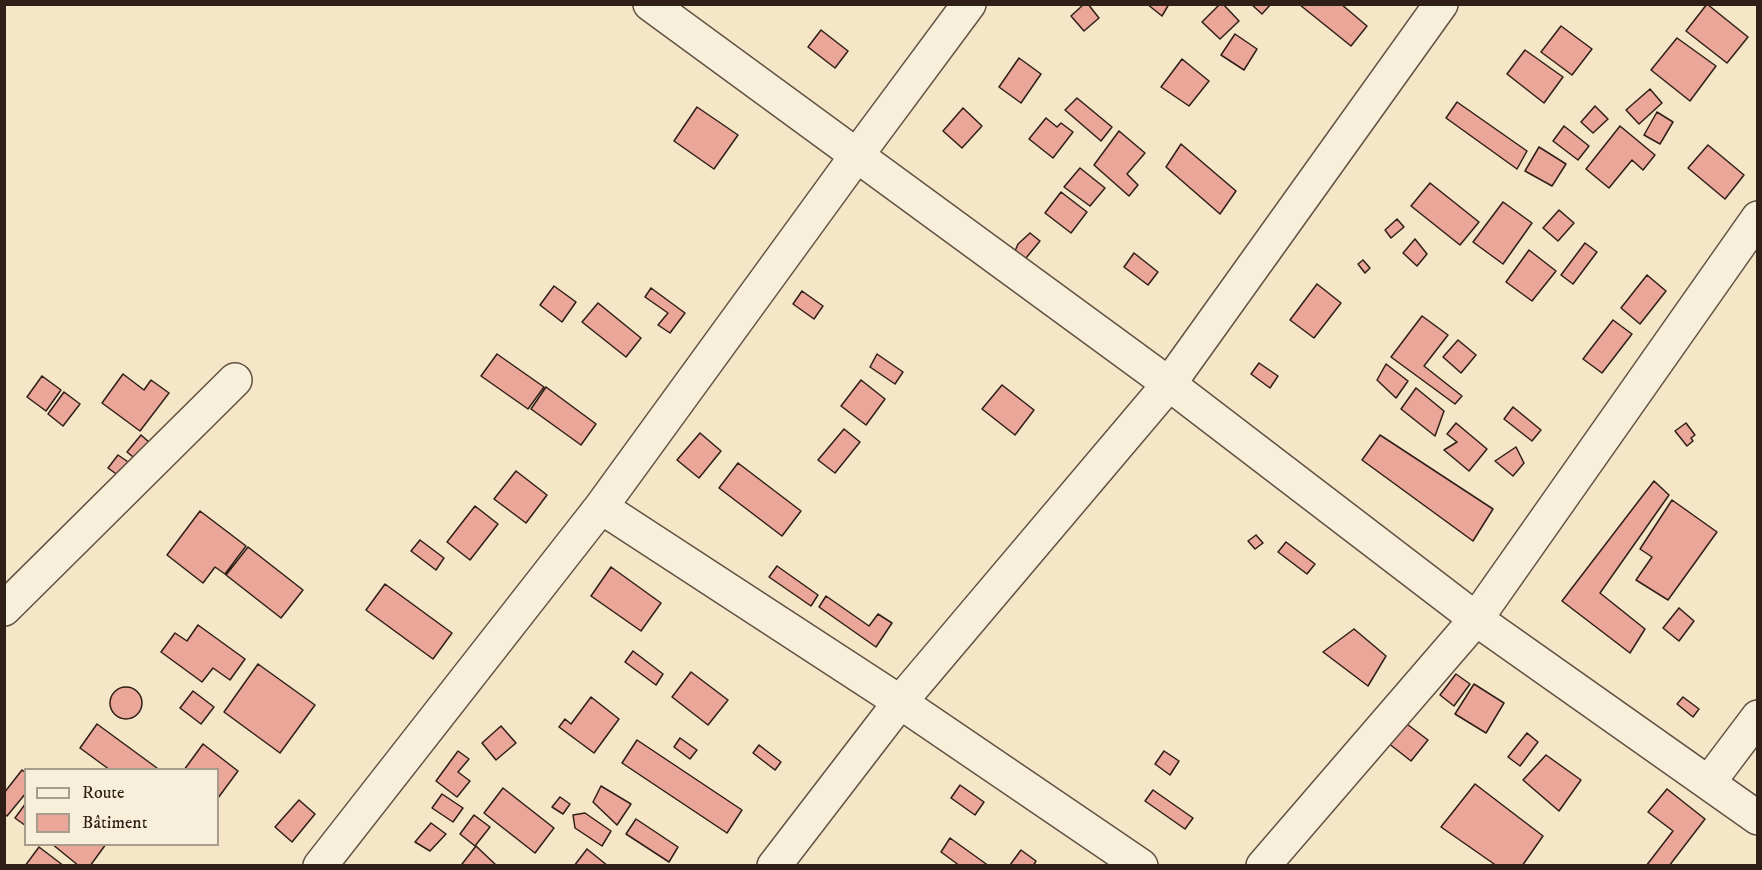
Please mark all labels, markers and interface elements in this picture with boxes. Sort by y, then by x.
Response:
legend [24,768,219,846]
text: Route [82,782,125,804]
text: Bâtiment [82,812,147,834]

